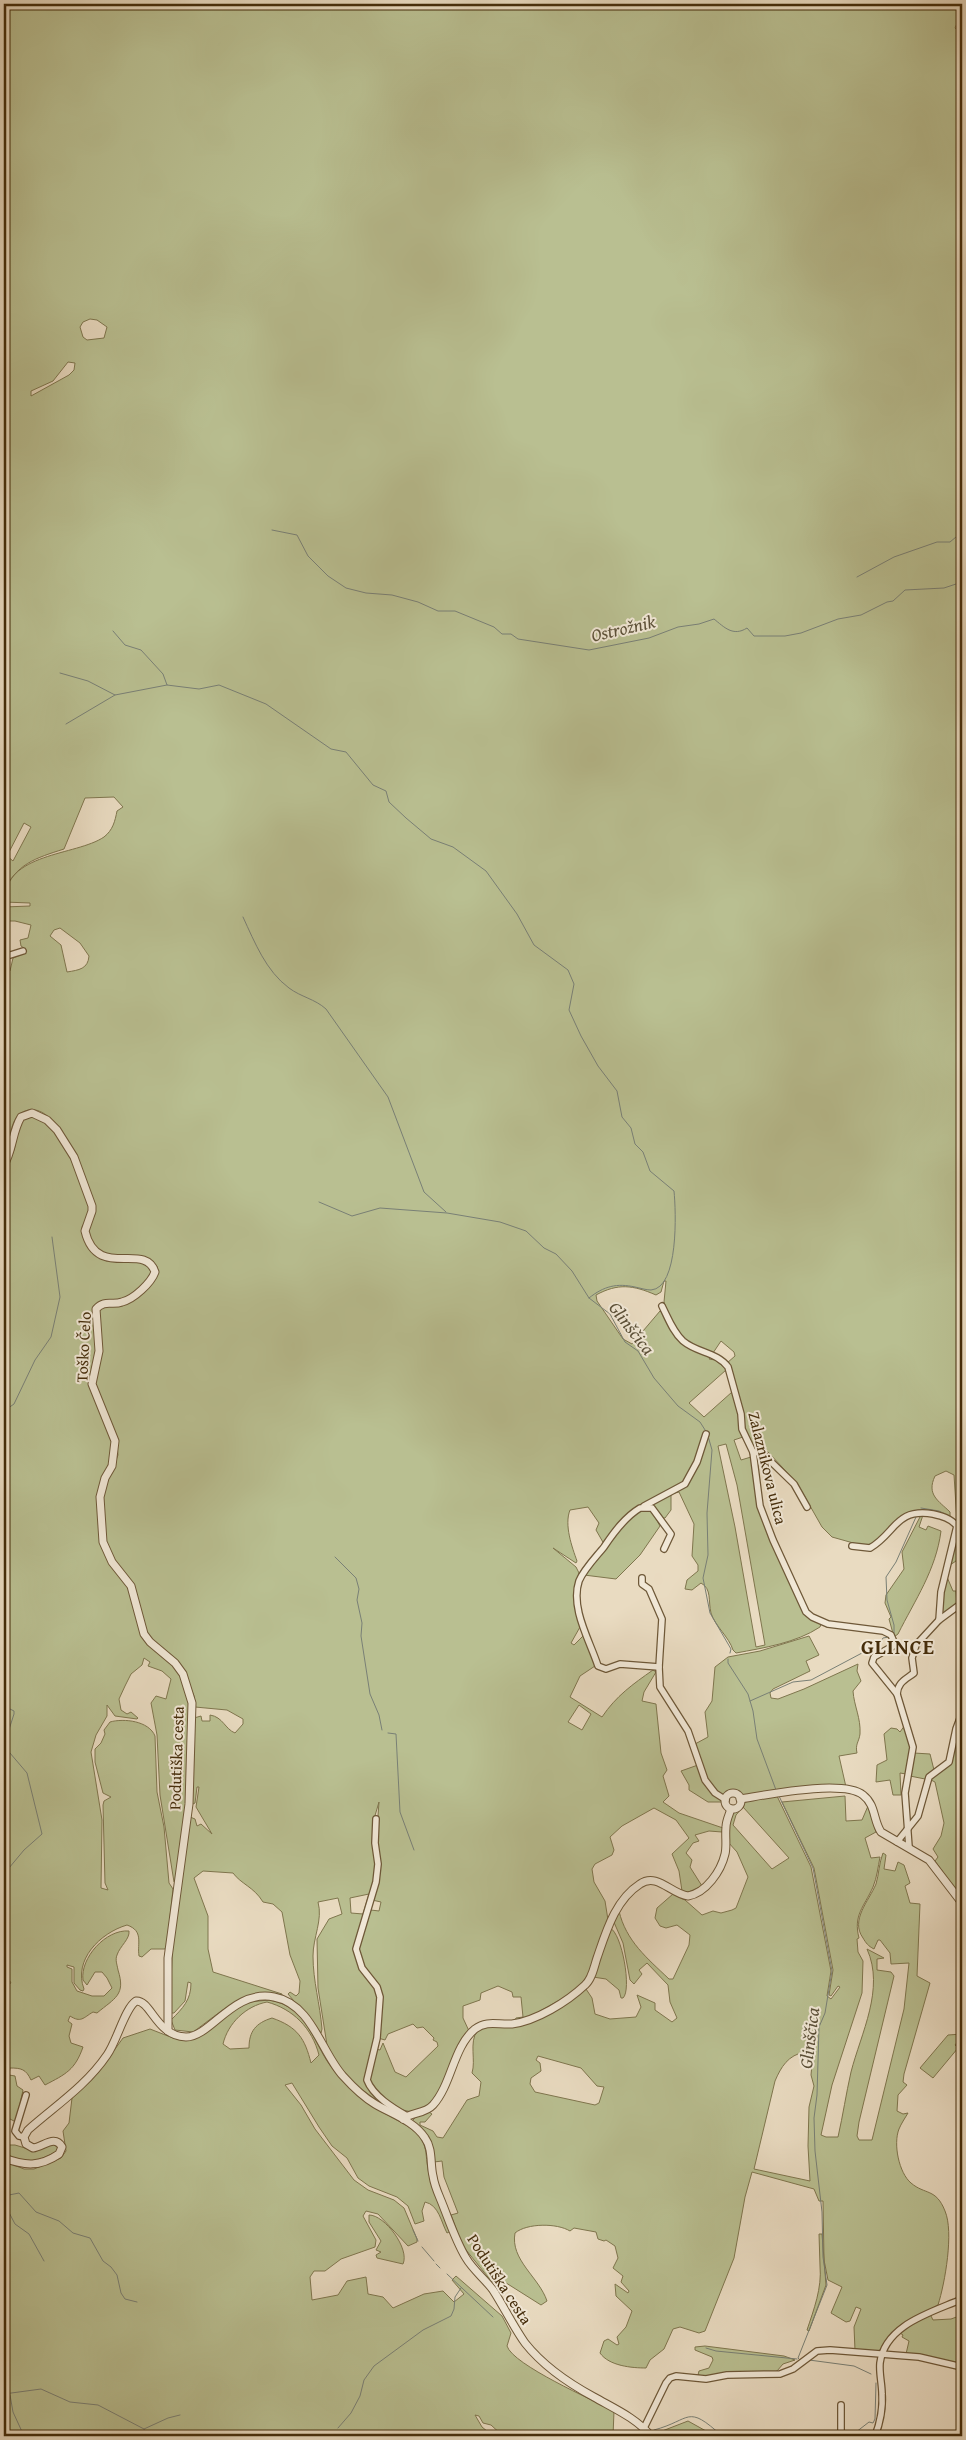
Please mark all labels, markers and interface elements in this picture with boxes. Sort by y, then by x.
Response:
water label: Ostrožnik [588,607,659,648]
water label: Glinščica [602,1295,662,1361]
street label: Toško Čelo [69,1311,97,1383]
street label: Zalaznikova ulica [742,1409,794,1527]
district label: GLINCE [861,1631,935,1662]
street label: Podutiška cesta [162,1705,190,1810]
water label: Glinščica [792,2005,826,2070]
street label: Podutiška cesta [462,2229,539,2329]

